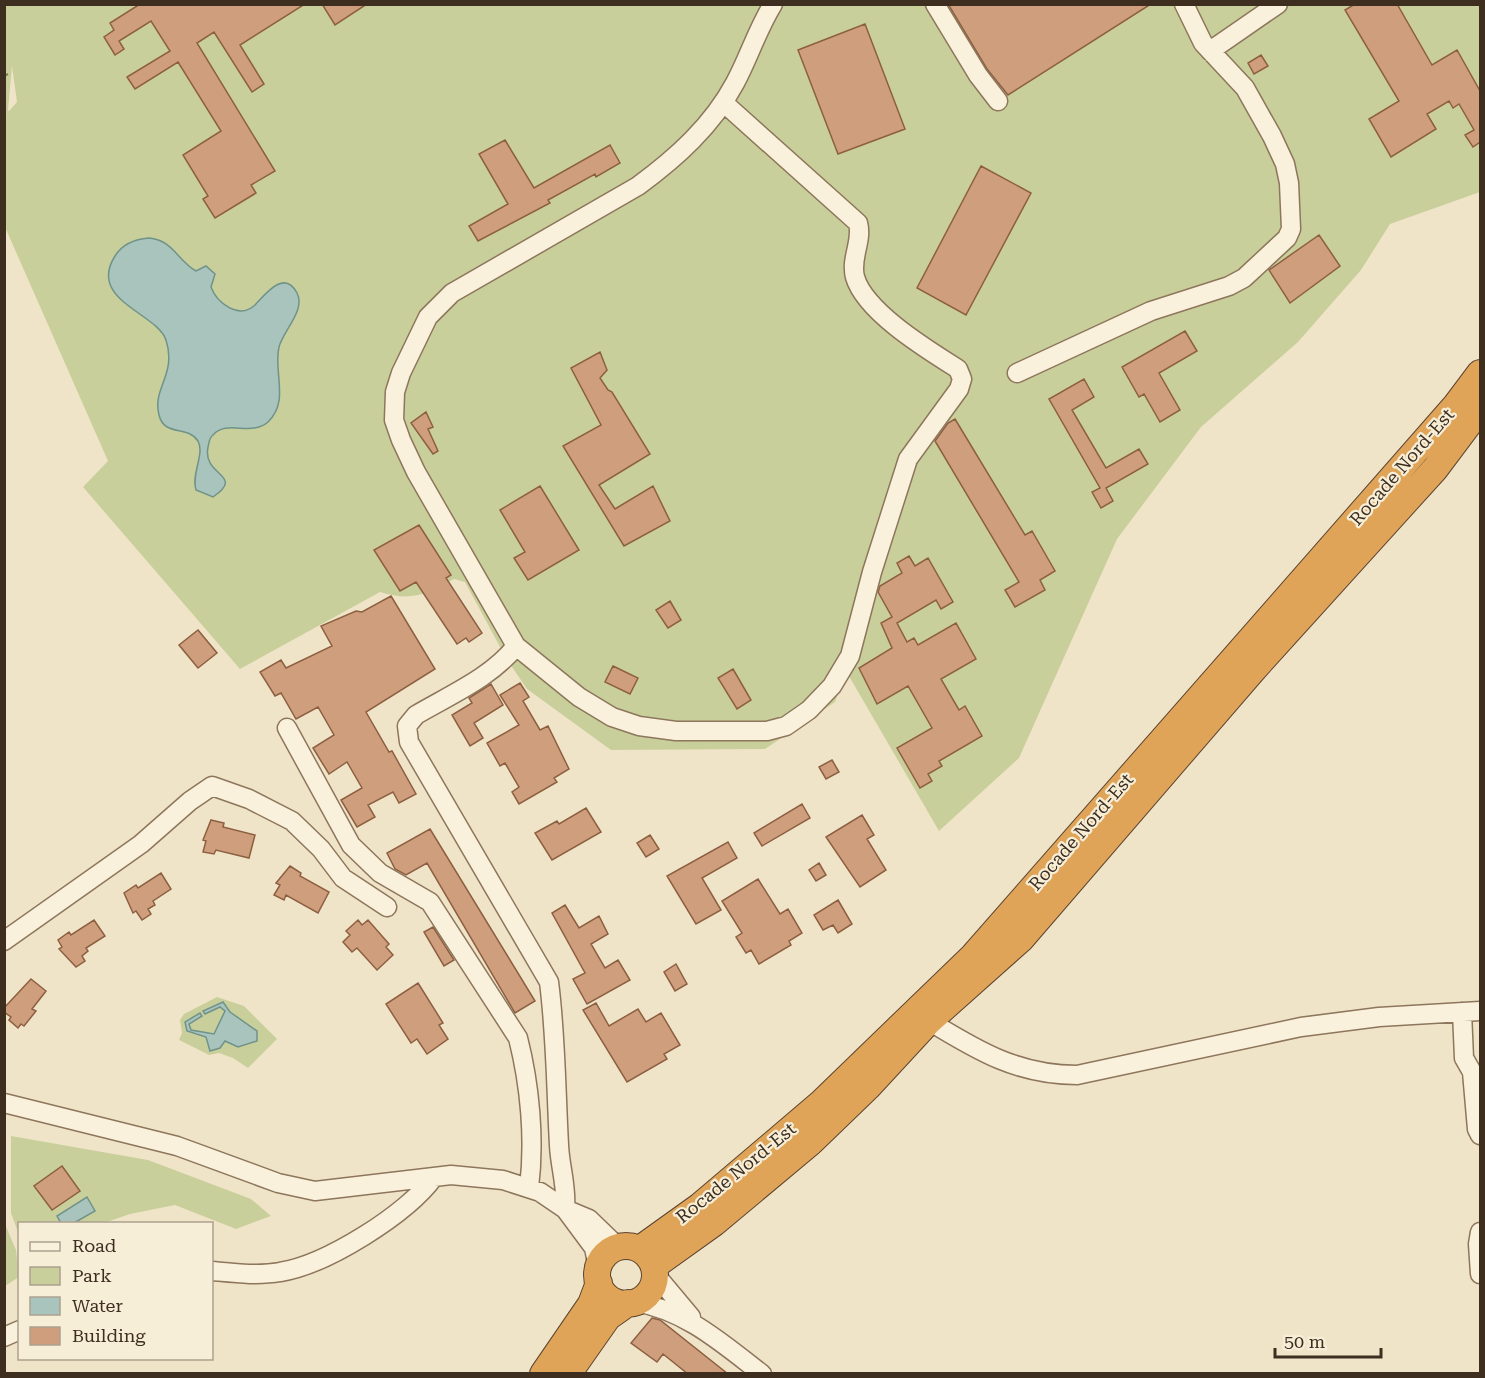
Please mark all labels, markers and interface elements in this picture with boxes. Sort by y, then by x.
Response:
street label: Rocade Nord-Est [1345,404,1458,529]
street label: Rocade Nord-Est [1024,769,1137,894]
street label: Rocade Nord-Est [672,1118,800,1227]
legend [18,1222,213,1360]
text: Road [72,1235,117,1256]
text: Park [72,1265,112,1286]
text: Water [72,1295,123,1316]
scale bar [1275,1321,1382,1359]
text: Building [72,1325,146,1346]
text: 50 m [1284,1331,1325,1352]

